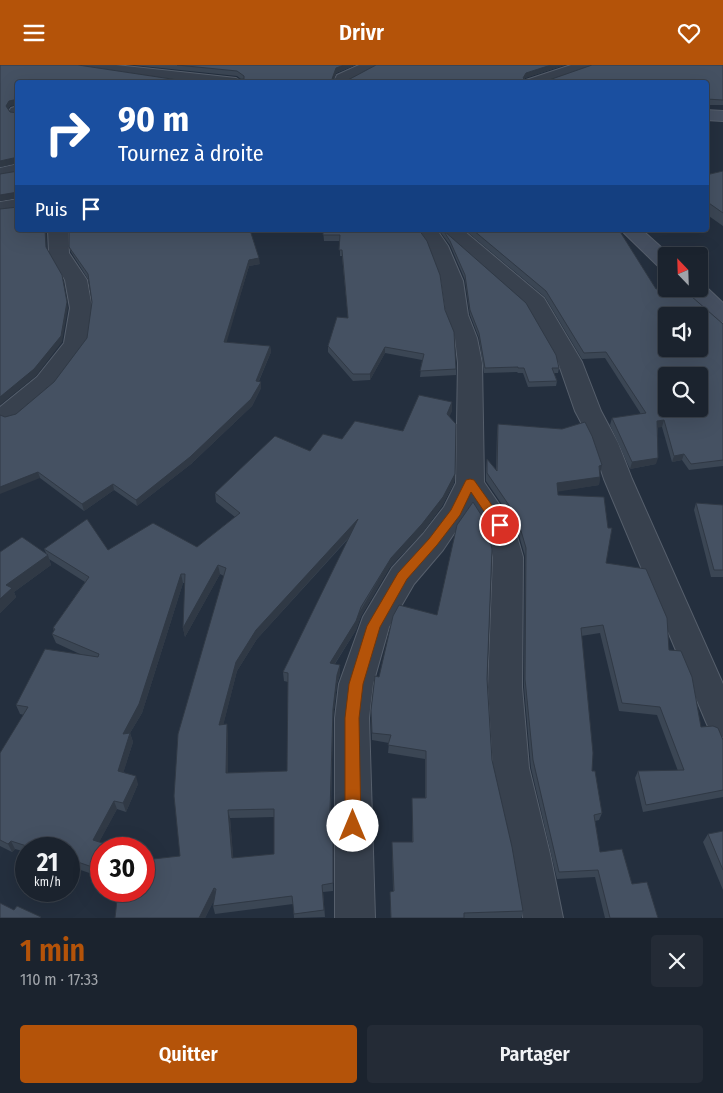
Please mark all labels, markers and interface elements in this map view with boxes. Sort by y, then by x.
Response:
icon: menu [20,19,48,47]
text: Drivr [339,19,384,46]
icon: heart [675,19,703,47]
text: 90 m [118,98,189,140]
icon: right [35,100,100,165]
text: Tournez à droite [118,140,264,167]
icon: arrive [77,195,105,223]
text: Puis [35,198,67,221]
north arrow [658,247,708,297]
map controls [658,247,708,417]
button: sound [658,307,708,357]
button: search [658,367,708,417]
pin [479,504,521,546]
icon: arrive [486,511,514,539]
position arrow [326,799,378,851]
speed limit sign: 30 [90,837,155,902]
text: 21 [37,848,58,878]
text: km/h [34,875,61,889]
text: 1 min [20,933,85,969]
button: close [651,935,703,987]
text: 110 m · 17:33 [20,970,98,989]
button: Quitter [20,1025,357,1083]
button: Partager [367,1025,703,1083]

